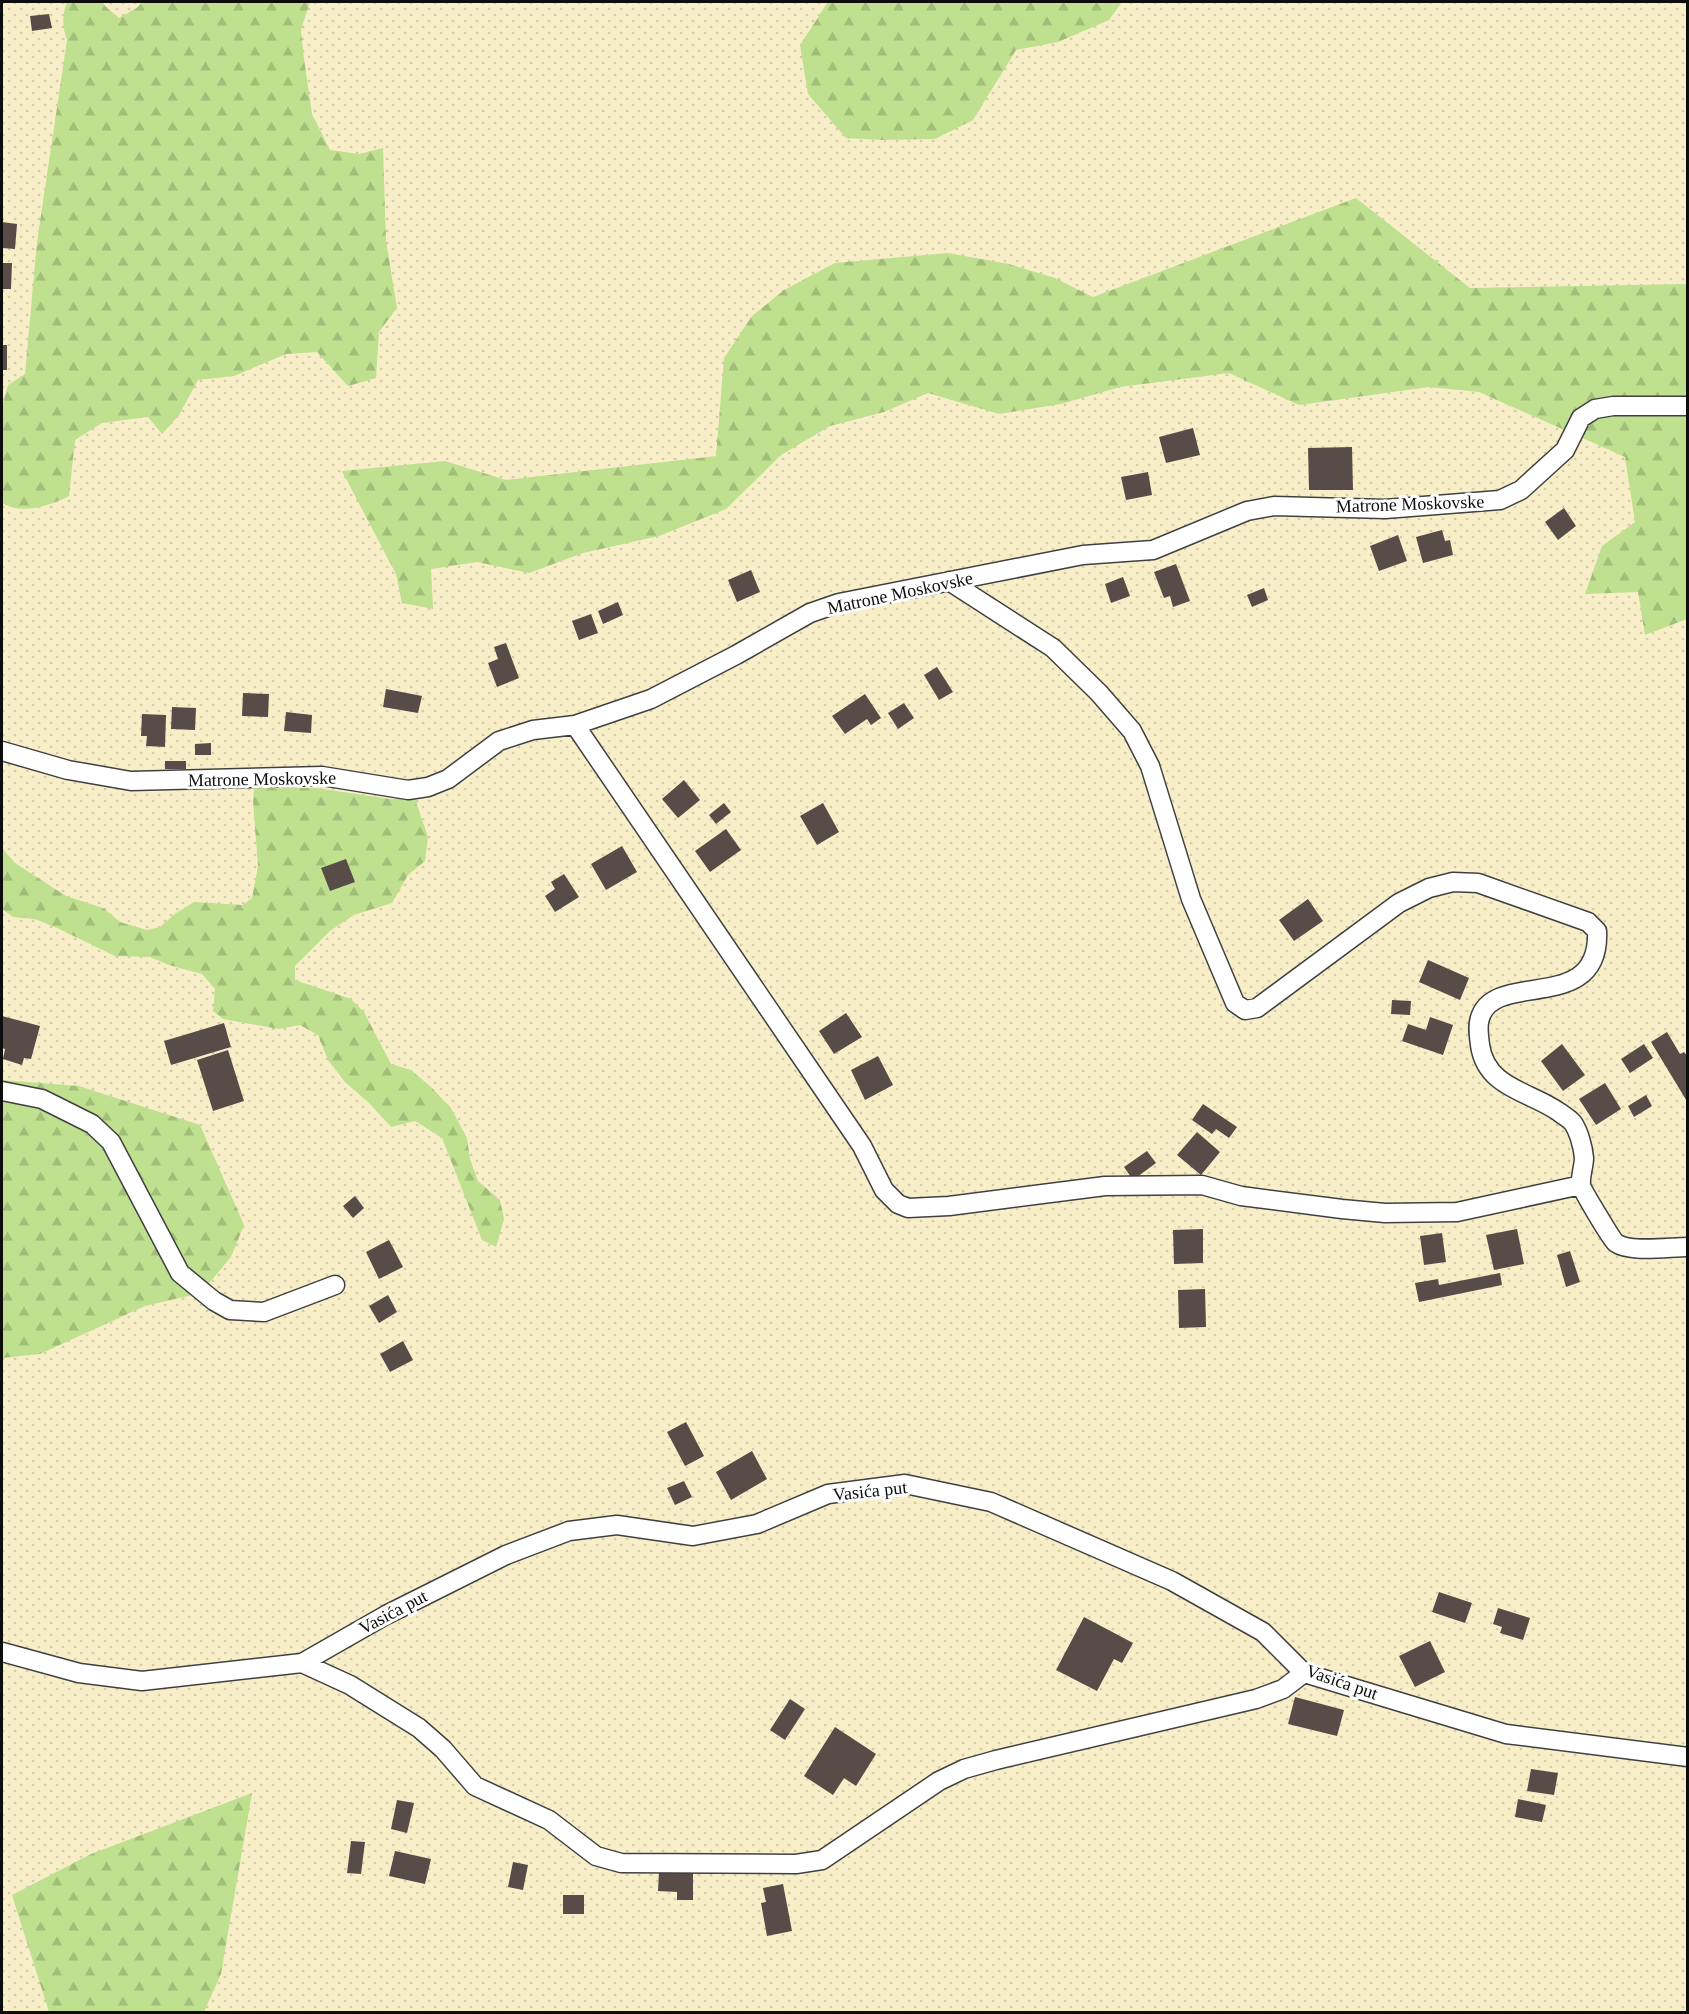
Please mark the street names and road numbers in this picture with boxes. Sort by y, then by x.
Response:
street label: Matrone Moskovske [1335,491,1485,517]
street label: Matrone Moskovske [825,568,975,618]
street label: Matrone Moskovske [188,768,336,790]
street label: Vasića put [832,1477,908,1505]
street label: Vasića put [355,1586,431,1638]
street label: Vasića put [1304,1660,1380,1704]

